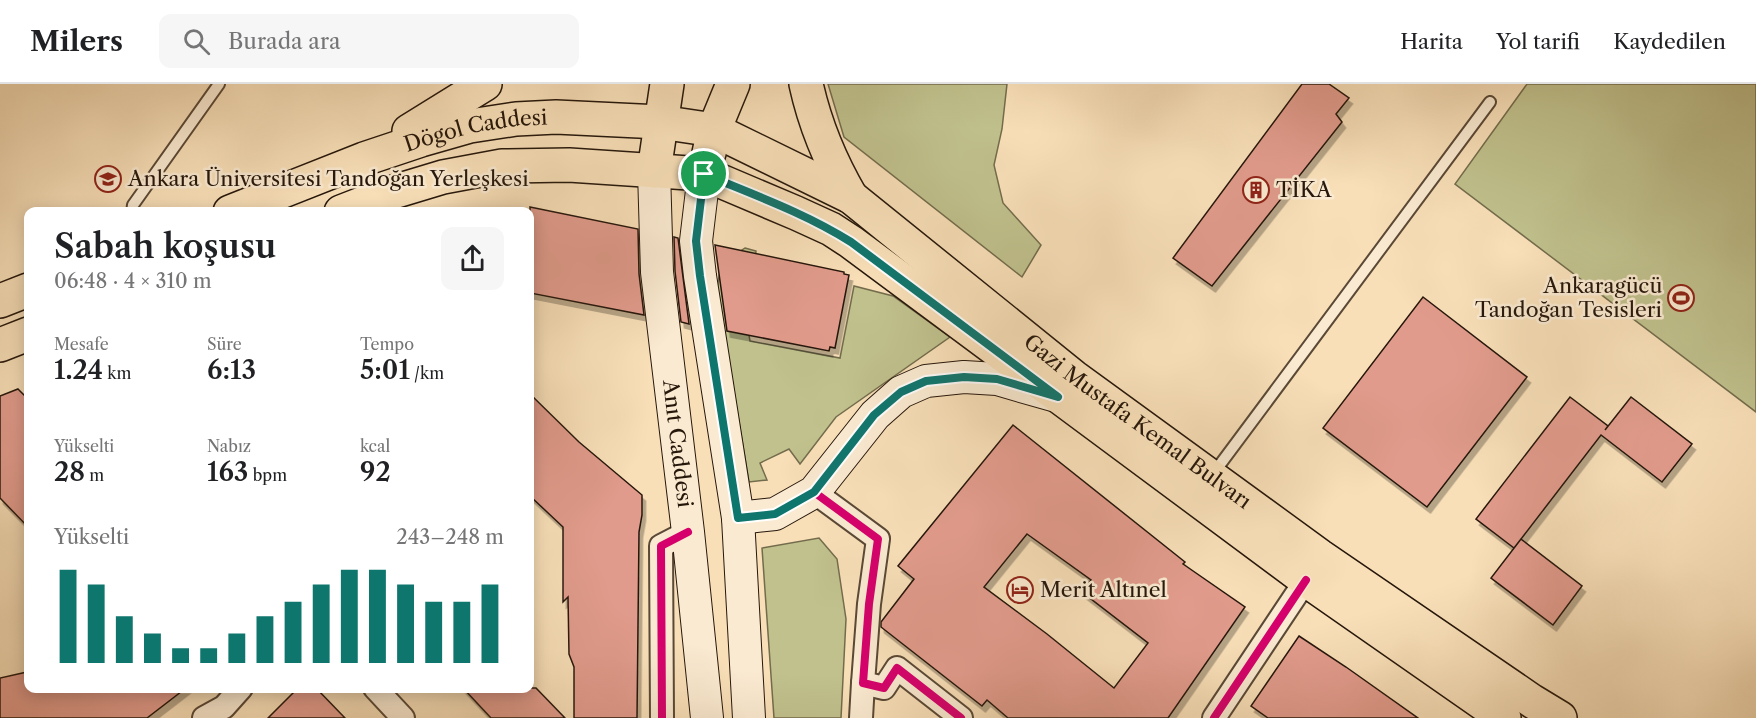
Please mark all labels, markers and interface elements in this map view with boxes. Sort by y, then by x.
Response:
search box [159,14,579,68]
text: Milers [30,24,123,58]
icon: search [180,25,213,58]
text: Burada ara [228,28,341,55]
text: Harita [1400,29,1463,54]
text: Yol tarifi [1496,29,1580,54]
text: Kaydedilen [1613,29,1726,54]
street label: Dögol Caddesi [401,104,548,157]
pin [678,148,729,199]
icon: arrive [687,157,720,190]
school or university icon: Ankara Üniversitesi Tandoğan Yerleşkesi [93,164,123,194]
place label: Ankara Üniversitesi Tandoğan Yerleşkesi [127,166,529,191]
building icon: TİKA [1241,175,1271,205]
place label: TİKA [1276,177,1332,202]
text: Sabah koşusu [54,226,276,267]
button: share [441,227,504,290]
text: 06:48 · 4 × 310 m [54,269,212,293]
place label: Ankaragücü Tandoğan Tesisleri [1475,273,1662,322]
sports icon: Ankaragücü Tandoğan Tesisleri [1666,283,1696,313]
street label: Gazi Mustafa Kemal Bulvarı [1019,329,1256,514]
text: Mesafe [54,334,109,354]
text: Süre [207,334,242,354]
text: Tempo [360,334,414,354]
text: 1.24 [54,354,103,386]
text: 6:13 [207,354,256,386]
text: 5:01 [360,354,410,386]
text: km [103,363,131,383]
text: /km [410,363,444,383]
street label: Anıt Caddesi [658,377,698,509]
text: Yükselti [54,436,114,456]
text: Nabız [207,436,251,456]
text: kcal [360,436,390,456]
text: 28 [54,456,85,488]
text: 163 [207,456,248,488]
text: 92 [360,456,391,488]
text: m [85,465,104,485]
text: bpm [248,465,287,485]
text: Yükselti [54,525,129,549]
text: 243–248 m [396,525,504,549]
hotel icon: Merit Altınel [1005,575,1035,605]
place label: Merit Altınel [1040,577,1167,602]

